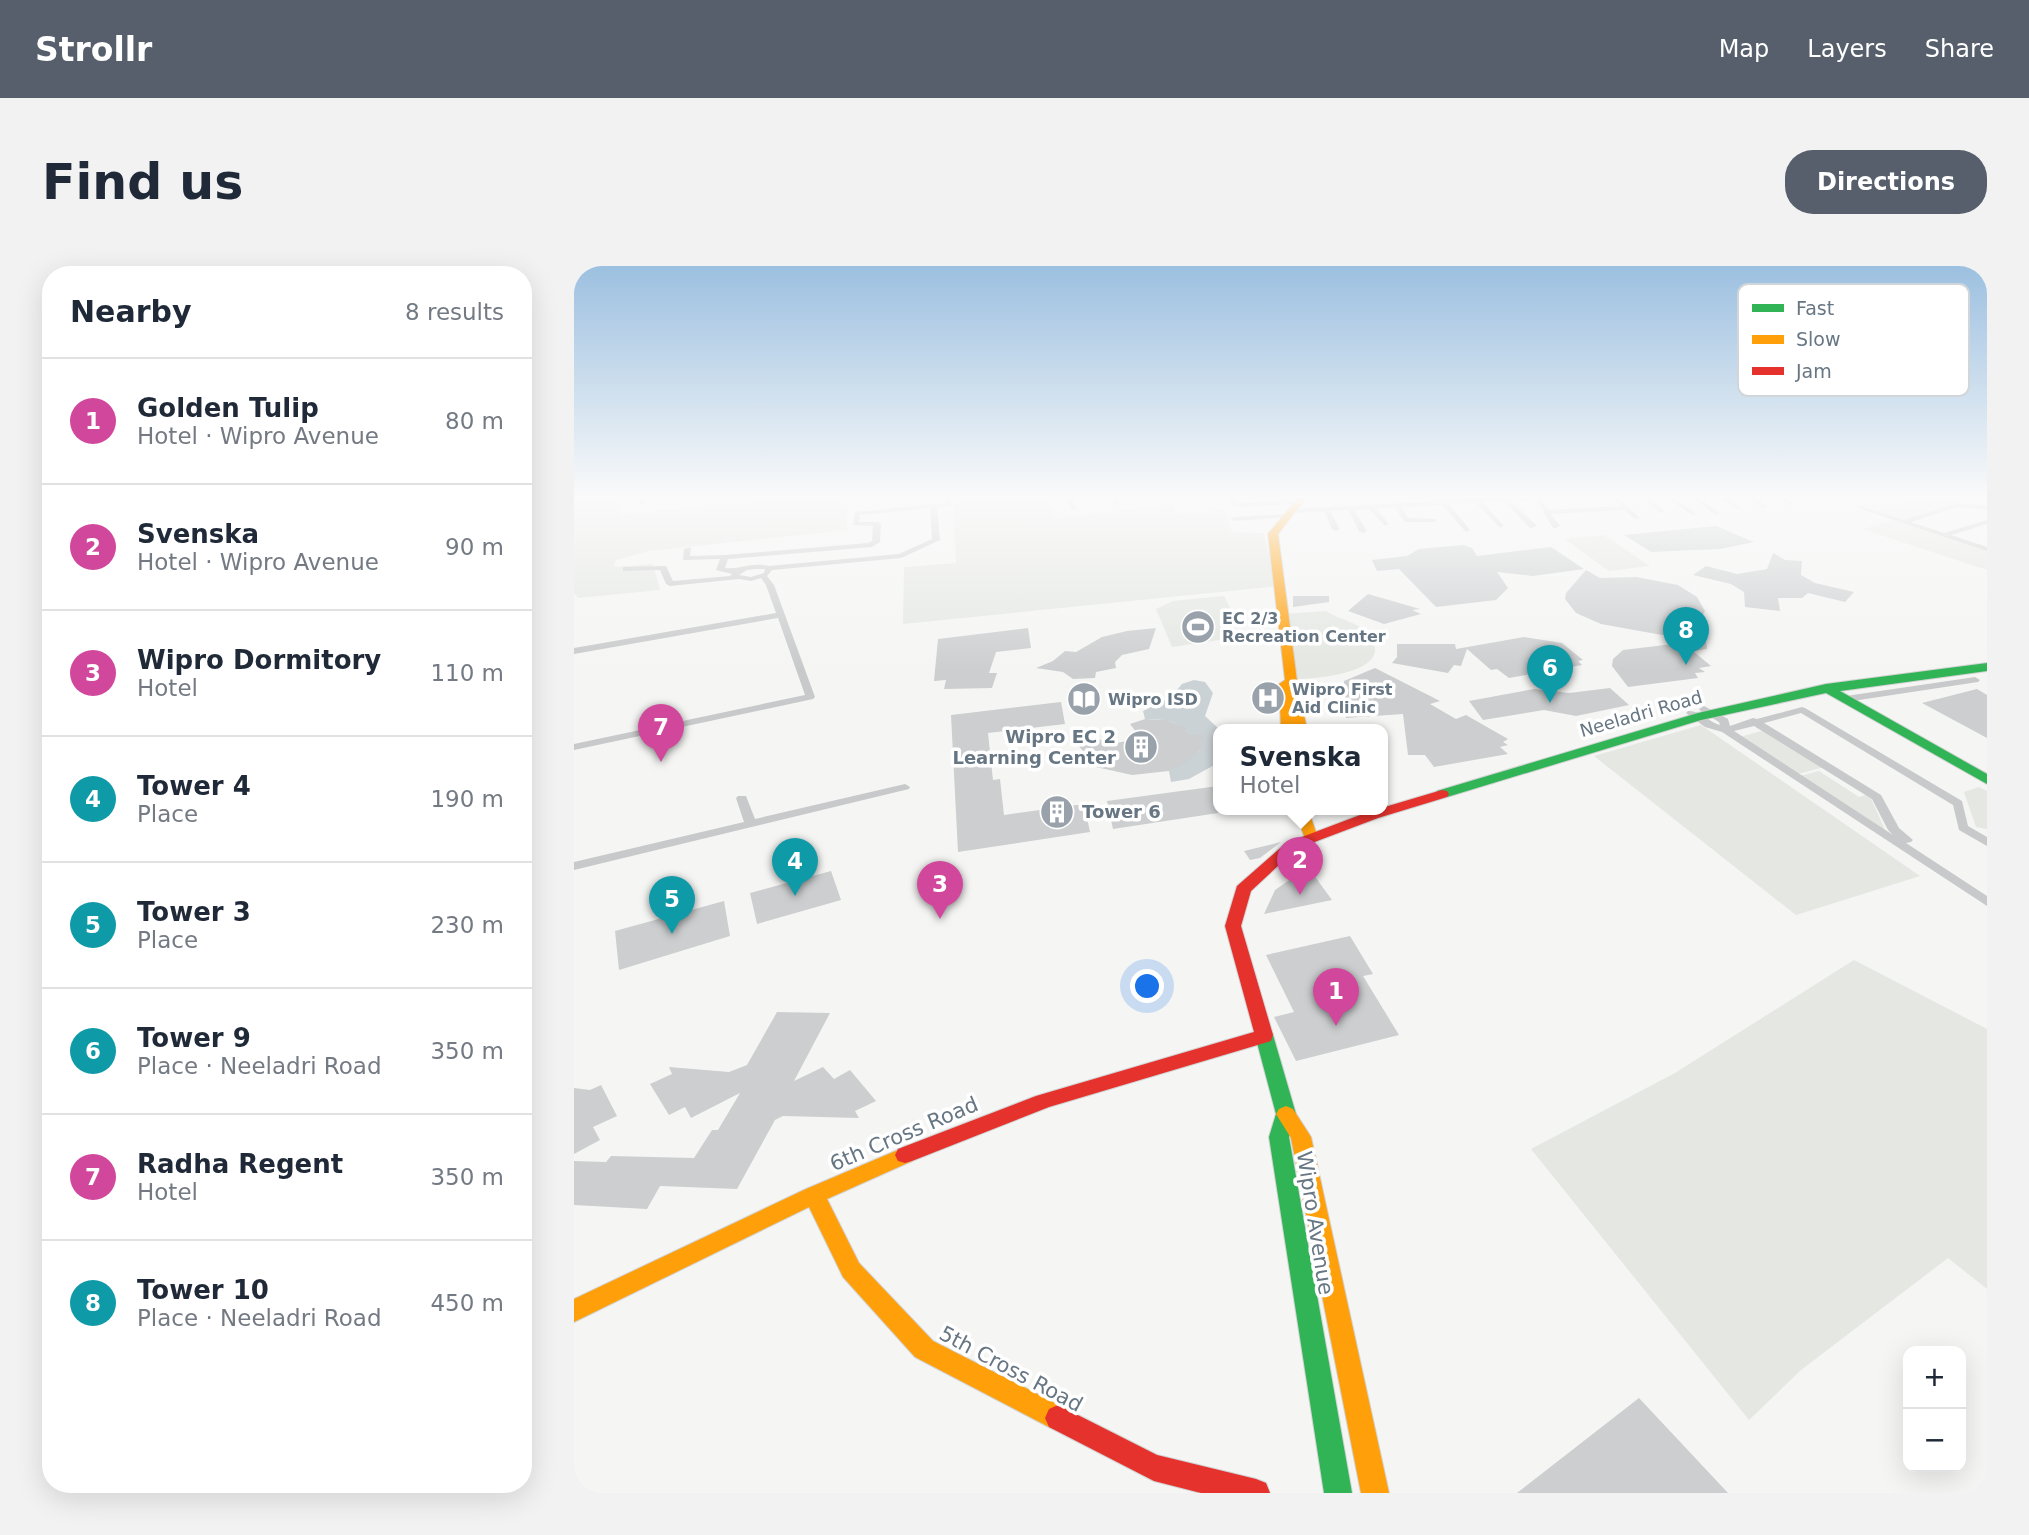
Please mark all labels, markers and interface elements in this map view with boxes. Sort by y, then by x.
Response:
text: Strollr [35,30,152,69]
text: Map [1719,35,1769,63]
text: Layers [1807,35,1887,63]
text: Share [1925,35,1994,63]
button: Directions [1785,150,1987,214]
text: Find us [42,154,243,211]
legend [1738,284,1969,396]
text: Nearby [70,294,192,329]
text: Fast [1796,297,1834,319]
text: 8 results [405,299,504,325]
text: Slow [1796,328,1841,350]
text: Jam [1795,360,1832,382]
text: Golden Tulip [137,393,319,423]
text: 1 [85,408,101,434]
text: 80 m [445,408,504,434]
text: Hotel · Wipro Avenue [137,423,379,449]
text: Svenska [137,519,259,549]
text: 2 [85,534,101,560]
text: 90 m [445,534,504,560]
text: Hotel · Wipro Avenue [137,549,379,575]
pin: 8 [1663,607,1709,665]
sports icon: EC 2/3 Recreation Center [1179,608,1217,646]
place label: EC 2/3 Recreation Center [1222,609,1386,646]
text: Wipro Dormitory [137,645,381,675]
pin: 6 [1527,645,1573,703]
text: 3 [85,660,101,686]
text: 110 m [430,660,504,686]
text: Hotel [137,675,198,701]
hospital icon: Wipro First Aid Clinic [1249,679,1287,717]
library icon: Wipro ISD [1065,680,1103,718]
place label: Wipro First Aid Clinic [1292,680,1393,717]
street label: Neeladri Road [1577,686,1704,741]
place label: Wipro ISD [1108,690,1198,709]
pin: 7 [638,704,684,762]
popup [1213,724,1388,815]
place label: Wipro EC 2 Learning Center [952,726,1116,768]
building icon: Wipro EC 2 Learning Center [1122,728,1160,766]
text: Svenska [1239,742,1362,772]
text: Tower 4 [137,771,251,801]
text: Hotel [1239,772,1300,798]
text: 4 [85,786,101,812]
text: 190 m [430,786,504,812]
building icon: Tower 6 [1038,793,1076,831]
text: Place [137,801,198,827]
place label: Tower 6 [1082,801,1161,822]
pin: 2 [1277,837,1323,895]
pin: 4 [772,838,818,896]
pin: 3 [917,861,963,919]
pin: 5 [649,876,695,934]
text: Tower 3 [137,897,251,927]
text: 5 [85,912,101,938]
text: 230 m [430,912,504,938]
text: Place [137,927,198,953]
pin: 1 [1313,968,1359,1026]
your location [1130,969,1164,1003]
text: Tower 9 [137,1023,251,1053]
text: 6 [85,1038,101,1064]
text: 350 m [430,1038,504,1064]
text: Place · Neeladri Road [137,1053,382,1079]
street label: 6th Cross Road [826,1092,982,1176]
text: Radha Regent [137,1149,343,1179]
street label: Wipro Avenue [1292,1149,1338,1297]
text: 7 [85,1164,101,1190]
text: 350 m [430,1164,504,1190]
text: Hotel [137,1179,198,1205]
text: Tower 10 [137,1275,269,1305]
text: 8 [85,1290,101,1316]
text: 450 m [430,1290,504,1316]
text: Place · Neeladri Road [137,1305,382,1331]
street label: 5th Cross Road [935,1321,1087,1417]
map controls [1903,1346,1966,1472]
button: + [1903,1346,1966,1409]
button: − [1903,1409,1966,1472]

